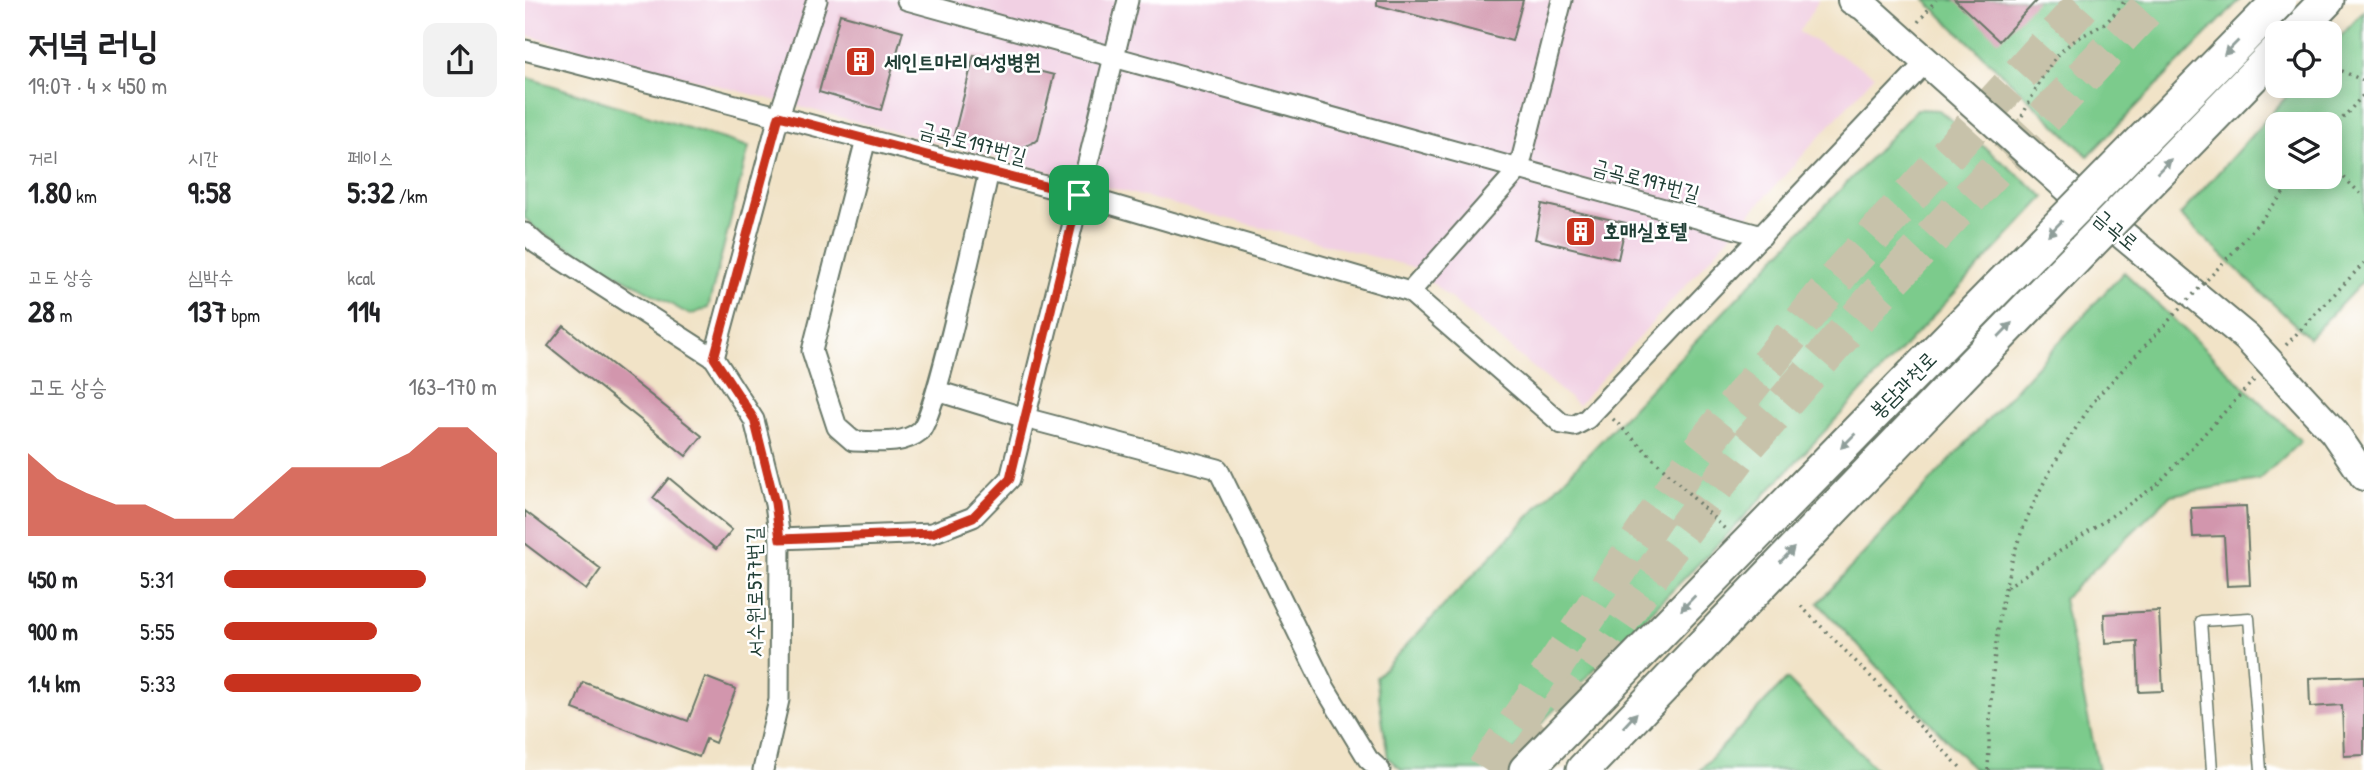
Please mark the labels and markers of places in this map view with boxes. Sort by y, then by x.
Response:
building icon: 세인트마리 여성병원 [844,45,878,79]
place label: 세인트마리 여성병원 [884,47,1041,76]
pin [1049,165,1109,225]
building icon: 호매실호텔 [1563,214,1597,248]
place label: 호매실호텔 [1603,216,1688,245]

